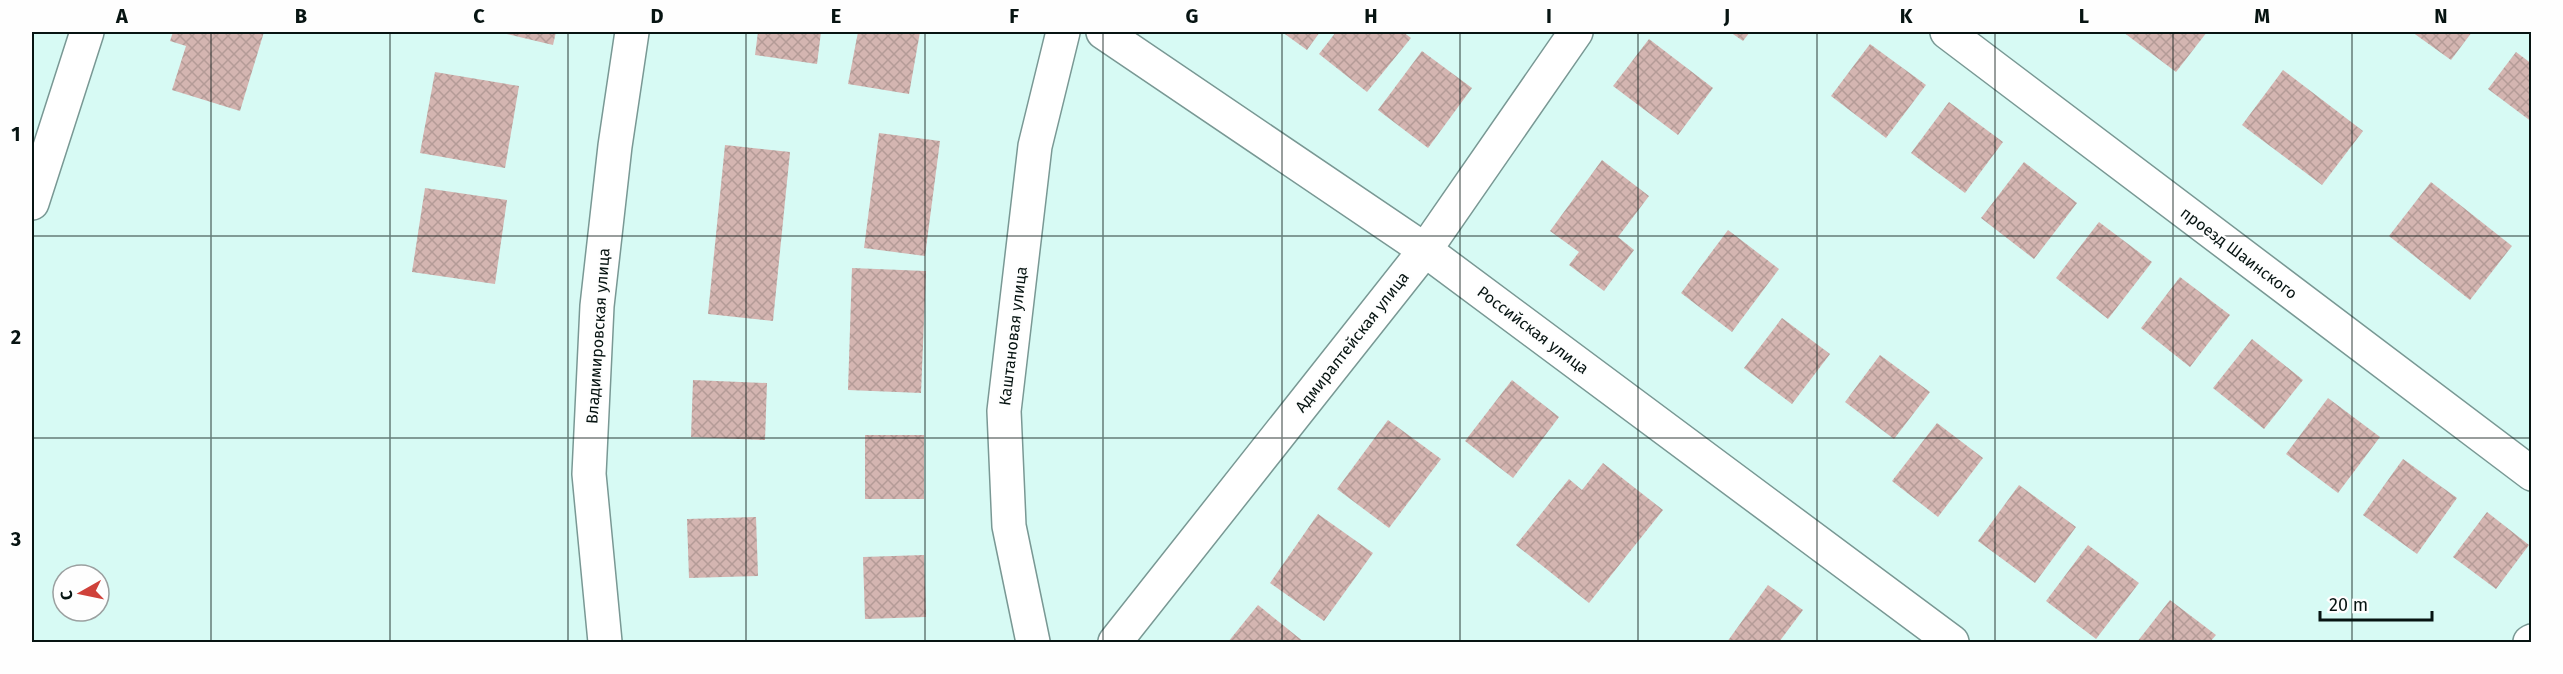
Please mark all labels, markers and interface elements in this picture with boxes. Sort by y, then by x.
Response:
text: A [115,4,129,28]
text: B [295,4,307,28]
text: C [473,4,485,28]
text: D [650,4,664,28]
text: E [831,4,841,28]
text: F [1009,4,1019,28]
text: G [1186,4,1198,28]
text: H [1364,4,1378,28]
text: I [1546,4,1552,28]
text: J [1723,4,1730,28]
text: K [1900,4,1913,28]
text: L [2079,4,2089,28]
text: M [2254,4,2270,28]
text: N [2434,4,2448,28]
text: 1 [11,122,21,146]
street label: проезд Шаинского [2177,203,2301,303]
street label: Владимировская улица [582,247,614,425]
street label: Каштановая улица [995,265,1031,407]
street label: Адмиралтейская улица [1291,268,1413,416]
street label: Российская улица [1474,282,1592,378]
text: 2 [11,325,21,349]
text: 3 [10,527,21,551]
north arrow [51,563,111,623]
scale bar [2320,584,2432,622]
text: С [56,588,77,601]
text: 20 m [2329,594,2368,616]

